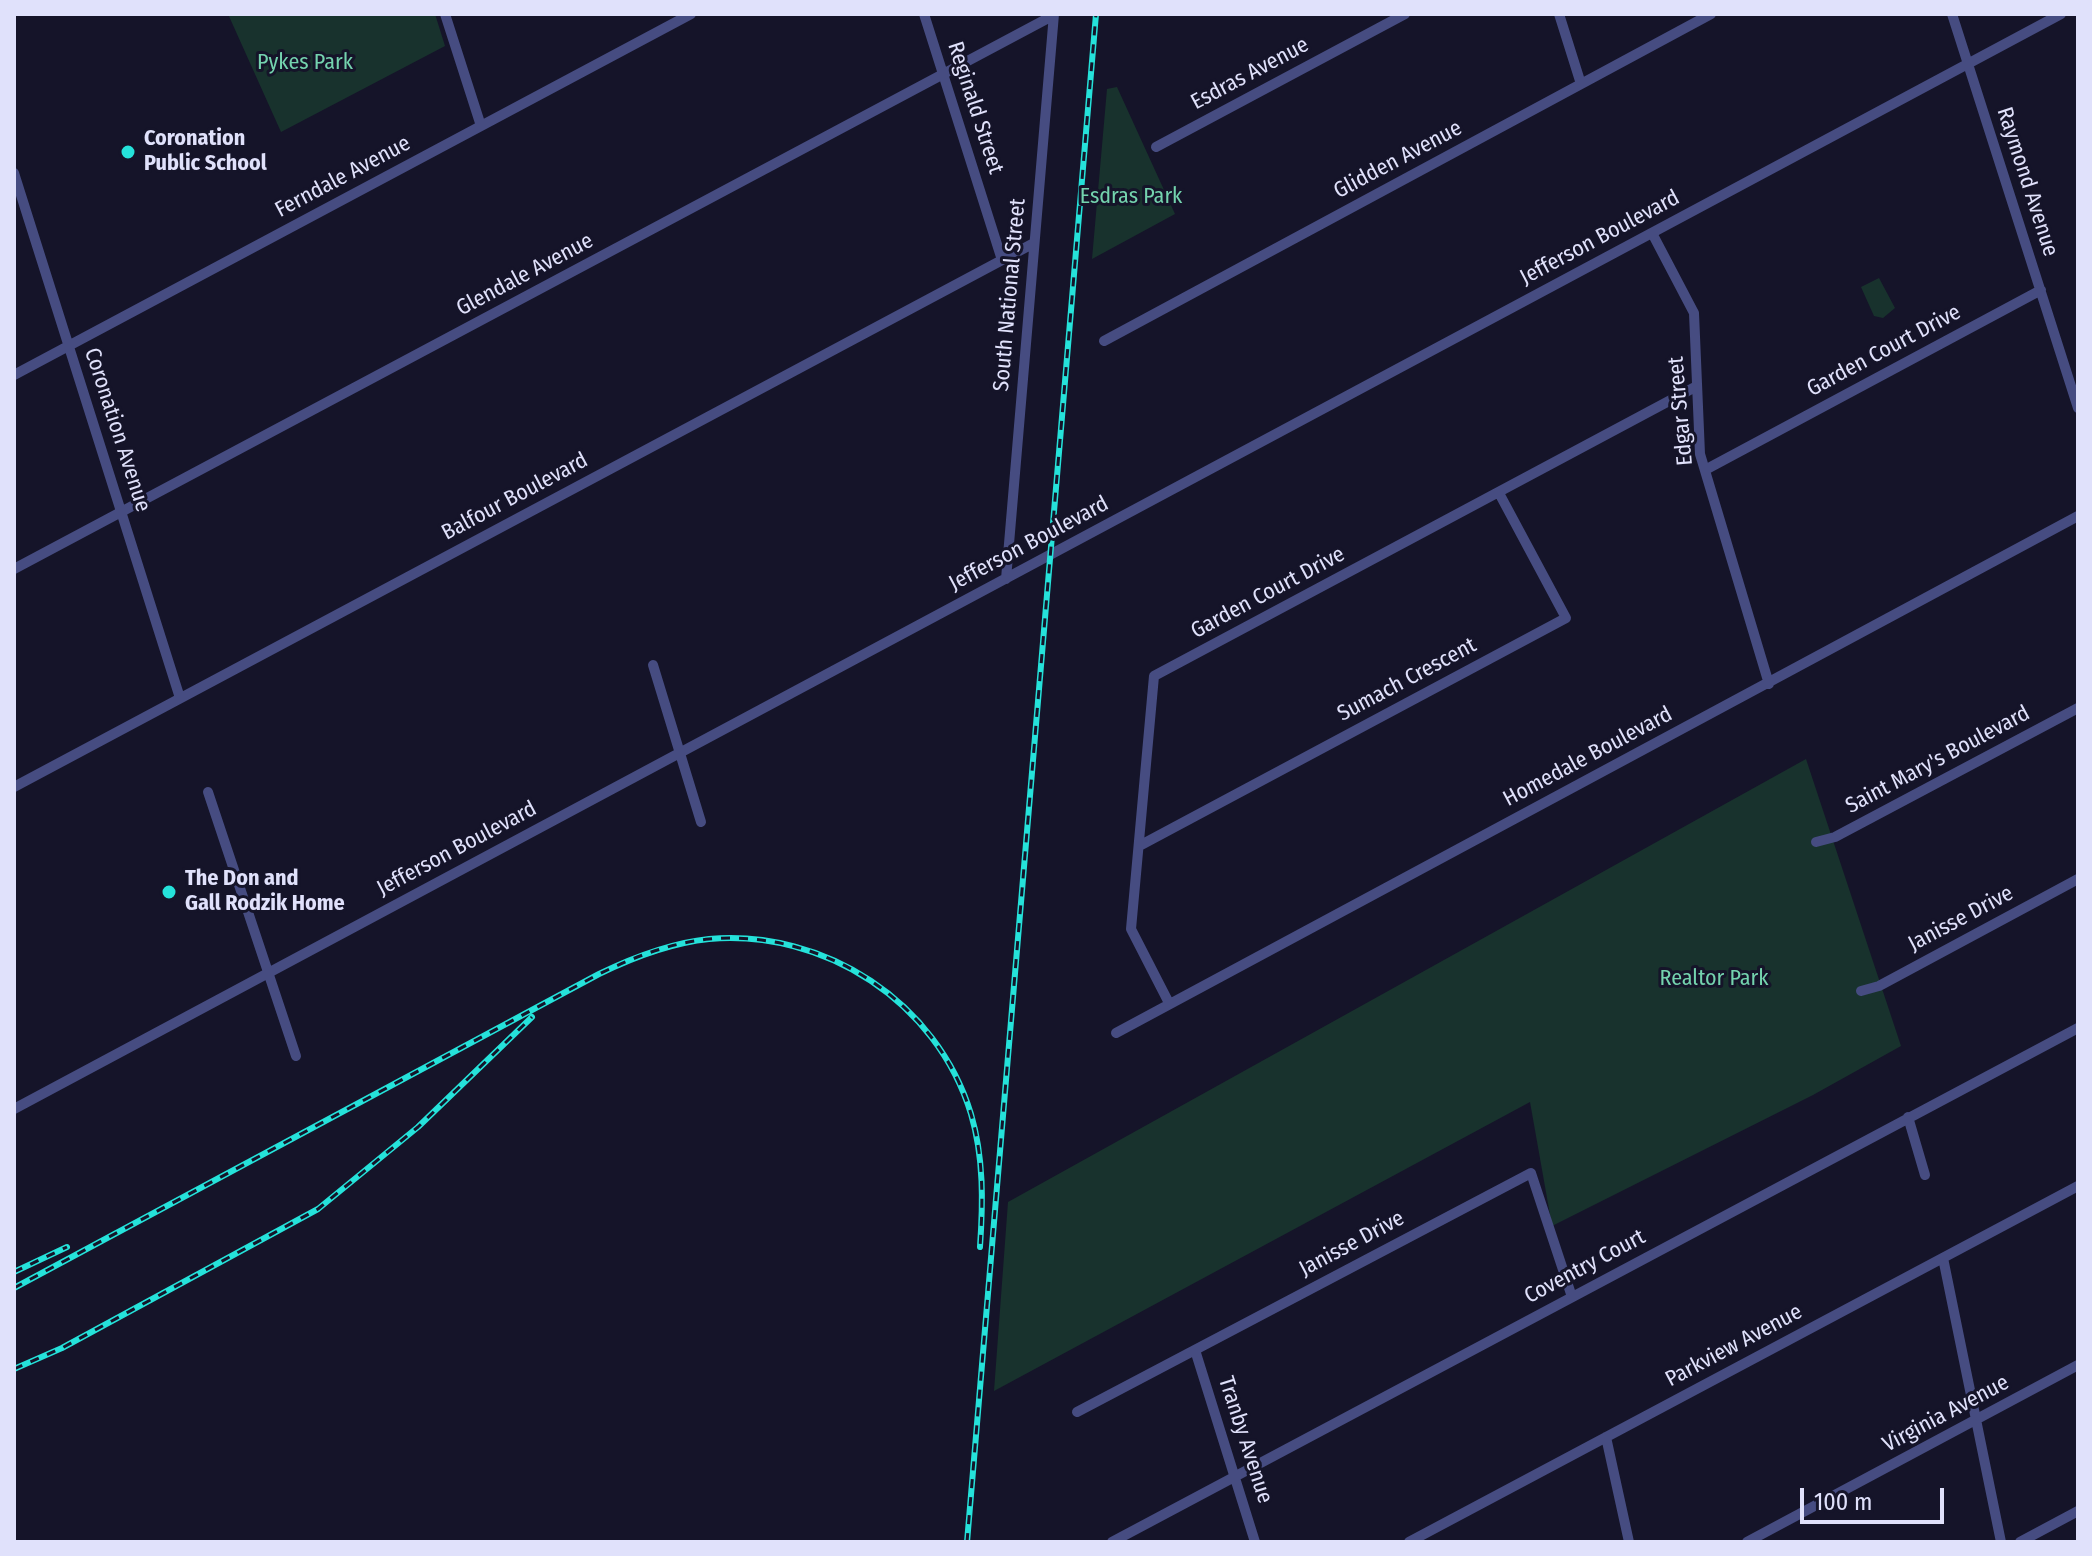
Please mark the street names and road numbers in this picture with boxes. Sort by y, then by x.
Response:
street label: Esdras Avenue [1187,32,1313,116]
street label: Reginald Street [941,39,1009,177]
street label: Raymond Avenue [1990,104,2064,260]
street label: Glidden Avenue [1329,115,1467,205]
street label: Ferndale Avenue [271,130,415,224]
street label: Jefferson Boulevard [1516,185,1684,291]
street label: South National Street [988,197,1032,393]
street label: Glendale Avenue [452,228,598,322]
street label: Garden Court Drive [1803,299,1965,403]
street label: Coronation Avenue [78,345,156,515]
street label: Edgar Street [1663,355,1699,467]
street label: Balfour Boulevard [437,447,593,547]
street label: Jefferson Boulevard [945,491,1113,597]
street label: Garden Court Drive [1187,541,1349,645]
street label: Sumach Crescent [1333,632,1481,728]
street label: Saint Mary's Boulevard [1841,700,2035,820]
street label: Homedale Boulevard [1499,701,1677,813]
street label: Jefferson Boulevard [373,796,541,902]
street label: Janisse Drive [1904,880,2018,958]
street label: Janisse Drive [1295,1205,1409,1283]
street label: Coventry Court [1520,1224,1650,1310]
street label: Parkview Avenue [1661,1299,1807,1393]
street label: Virginia Avenue [1878,1370,2014,1458]
street label: Tranby Avenue [1212,1373,1278,1507]

